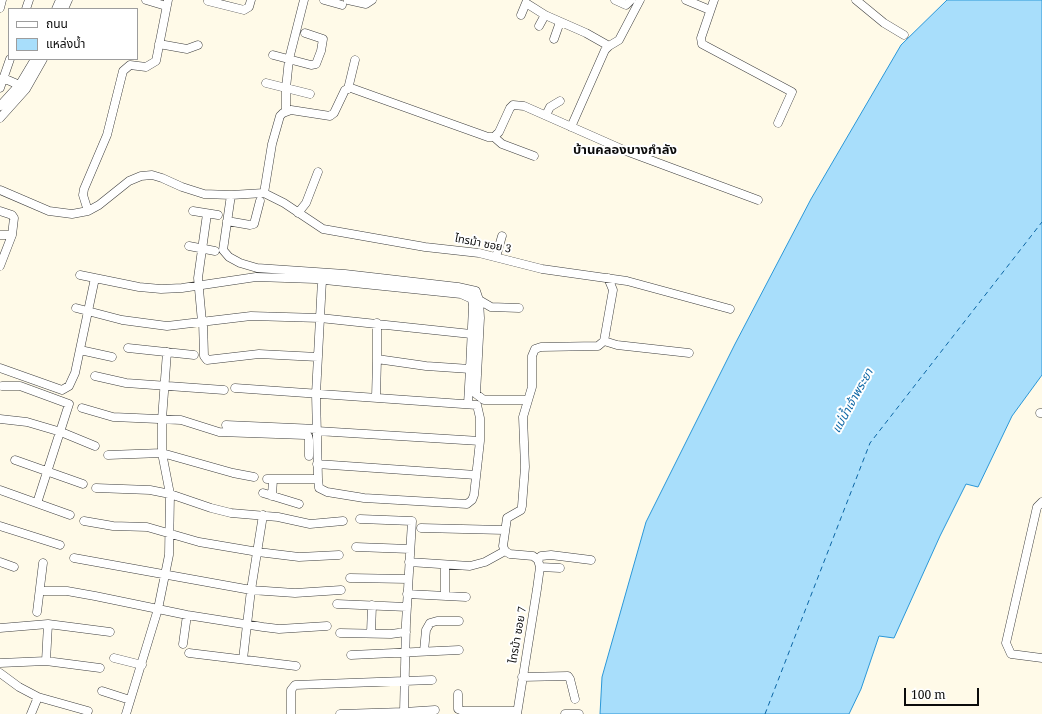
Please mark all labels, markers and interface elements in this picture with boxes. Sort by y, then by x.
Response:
legend [8,8,138,60]
text: ถนน [46,15,68,32]
text: แหล่งน้ำ [46,35,85,52]
district label: บ้านคลองบางกำลัง [573,142,677,158]
street label: ไทรม้า ซอย 3 [454,232,512,256]
water label: แม่น้ำเจ้าพระยา [829,366,877,436]
street label: ไทรม้า ซอย 7 [507,606,529,664]
scale bar [906,680,981,706]
text: 100 m [911,686,946,703]

